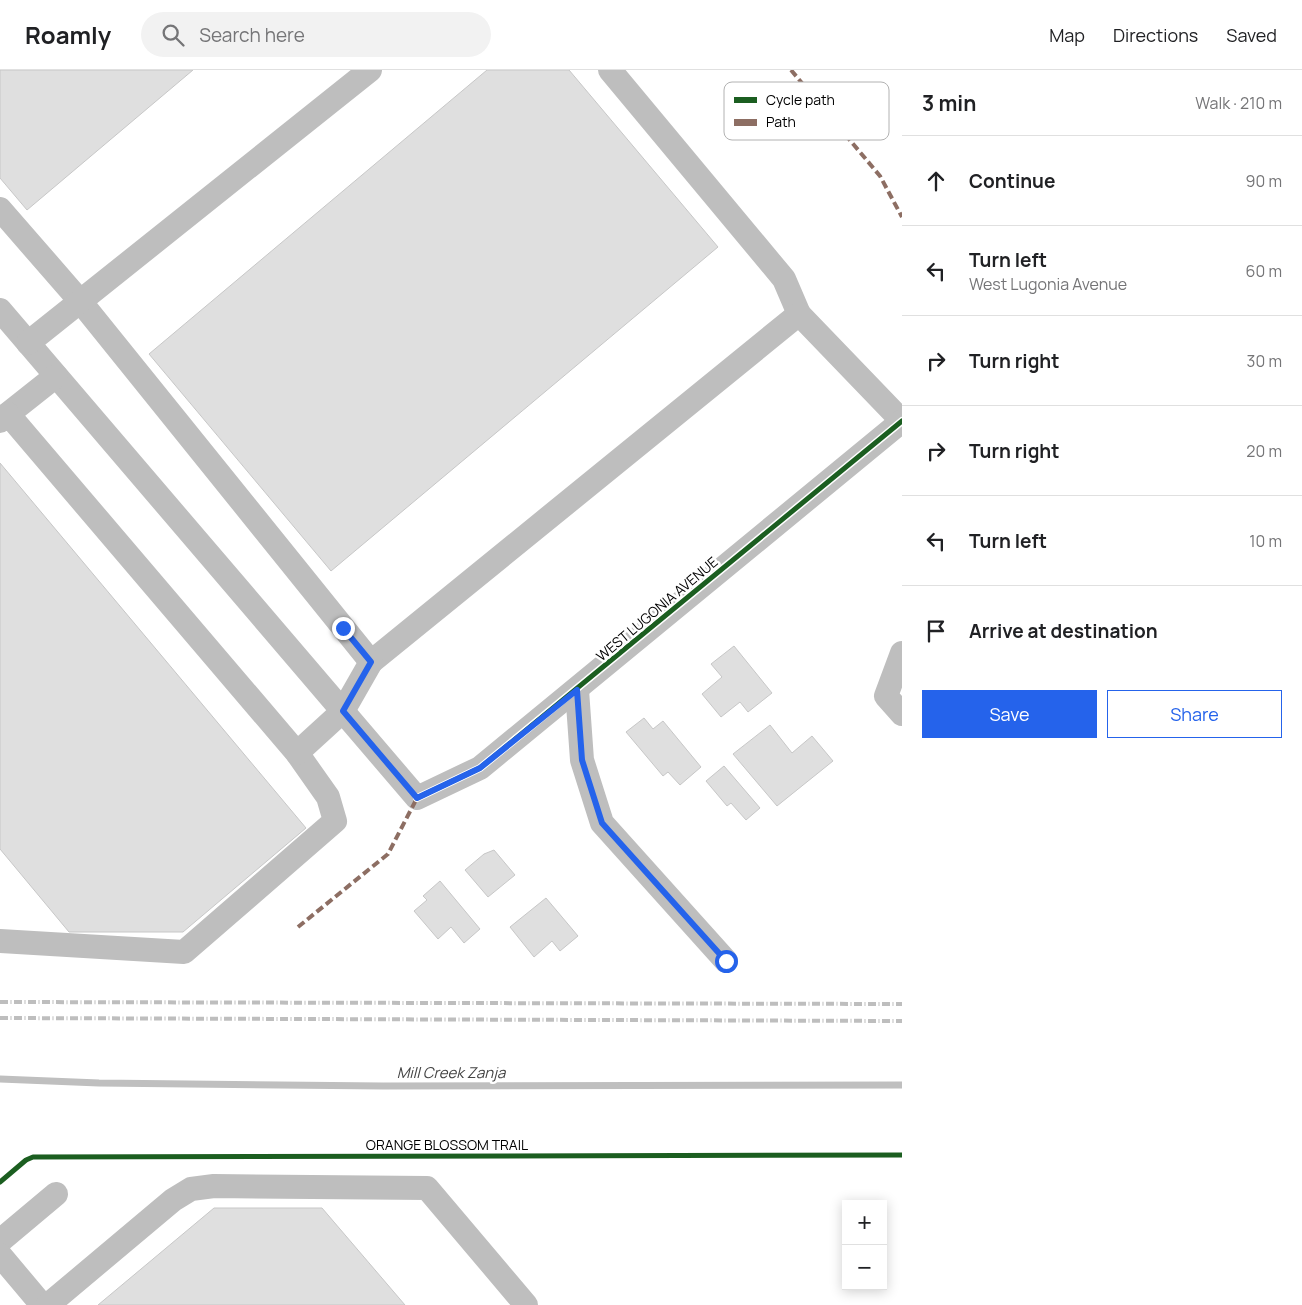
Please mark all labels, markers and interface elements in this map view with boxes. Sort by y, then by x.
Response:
search box [141,12,491,57]
text: Roamly [25,18,111,51]
icon: search [159,21,187,49]
text: Search here [199,22,305,48]
text: Map [1049,23,1085,47]
text: Directions [1113,23,1198,47]
text: Saved [1226,23,1277,47]
legend [724,82,889,140]
text: 3 min [922,89,976,117]
text: Cycle path [766,90,835,109]
text: Walk · 210 m [1195,92,1282,114]
text: Path [766,112,796,131]
icon: ahead [922,167,950,195]
text: Continue [969,168,1055,194]
text: 90 m [1246,170,1282,192]
text: Turn left [969,247,1047,273]
icon: left [922,257,950,285]
text: 60 m [1246,260,1282,282]
text: West Lugonia Avenue [969,273,1127,295]
icon: right [922,347,950,375]
text: Turn right [969,348,1059,374]
text: 30 m [1247,350,1282,372]
icon: right [922,437,950,465]
text: Turn right [969,438,1059,464]
text: 20 m [1246,440,1282,462]
icon: left [922,527,950,555]
text: Turn left [969,528,1047,554]
text: 10 m [1249,530,1282,552]
street label: WEST LUGONIA AVENUE [592,552,722,665]
route end [332,617,355,640]
icon: arrive [922,617,950,645]
text: Arrive at destination [969,618,1158,644]
button: Save [922,690,1097,738]
button: Share [1107,690,1282,738]
route start [715,950,738,973]
water label: Mill Creek Zanja [397,1062,506,1083]
street label: ORANGE BLOSSOM TRAIL [366,1135,528,1154]
map controls [842,1200,887,1290]
button: + [842,1200,887,1245]
button: − [842,1245,887,1290]

